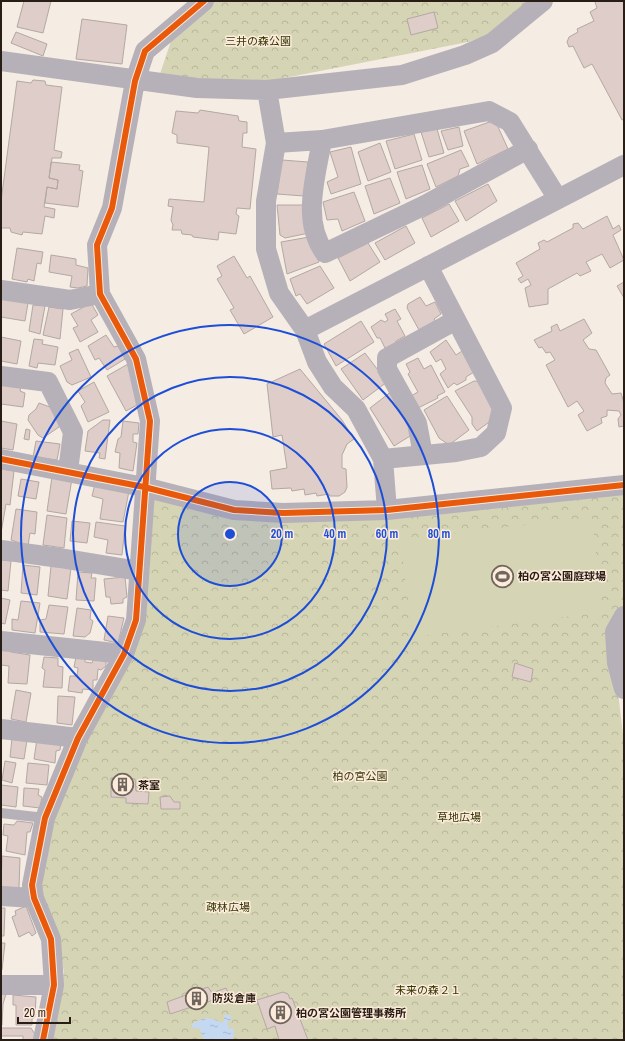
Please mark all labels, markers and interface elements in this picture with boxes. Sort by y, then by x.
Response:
park label: 三井の森公園 [225,34,291,48]
text: 20 m [271,526,293,542]
text: 40 m [324,526,346,542]
text: 60 m [376,526,398,542]
text: 80 m [428,526,450,542]
centre of rings [223,527,237,541]
sports icon: 柏の宮公園庭球場 [489,563,515,589]
place label: 柏の宮公園庭球場 [518,569,606,583]
park label: 柏の宮公園 [333,769,388,783]
building icon: 茶室 [110,772,136,798]
place label: 茶室 [138,778,160,792]
park label: 草地広場 [437,810,481,824]
park label: 疎林広場 [206,900,250,914]
park label: 未来の森２１ [395,983,461,997]
building icon: 防災倉庫 [184,985,210,1011]
place label: 防災倉庫 [212,991,256,1005]
scale bar [18,999,70,1025]
building icon: 柏の宮公園管理事務所 [267,1000,293,1026]
text: 20 m [24,1005,46,1021]
place label: 柏の宮公園管理事務所 [296,1006,406,1020]

